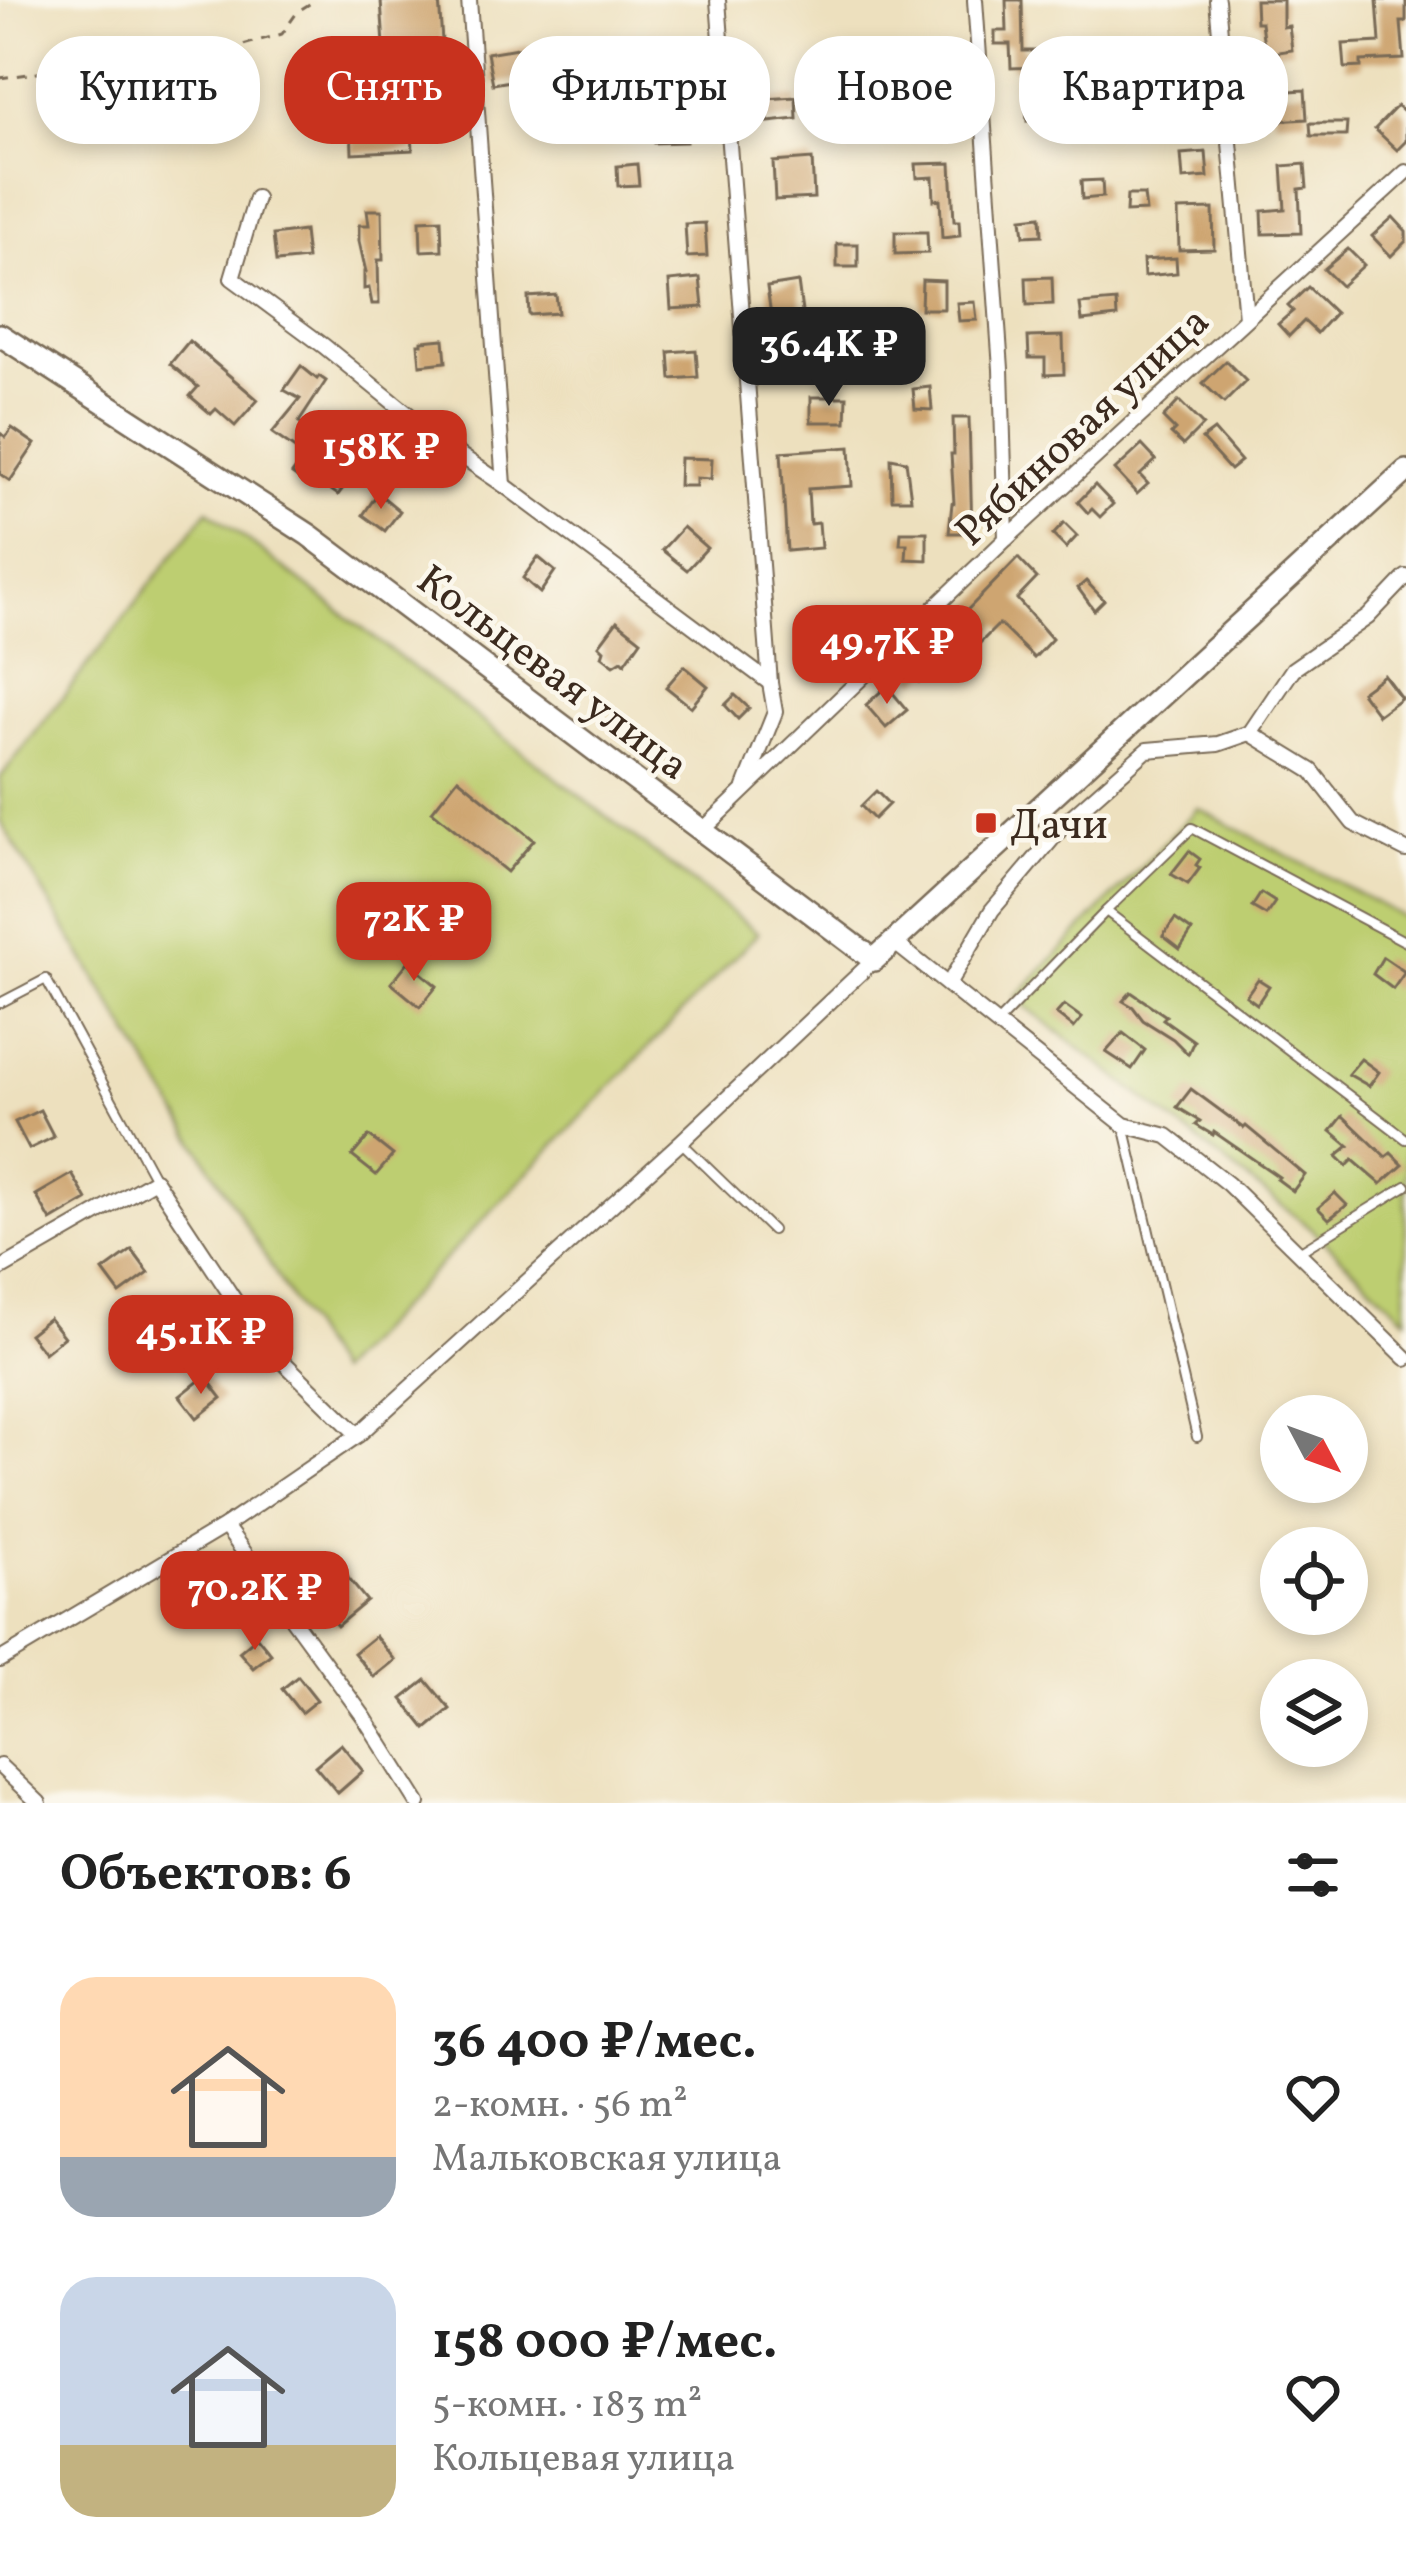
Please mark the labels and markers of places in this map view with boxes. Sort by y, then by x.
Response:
pin: 36.4K ₽ [718,307,940,409]
pin: 158K ₽ [283,410,479,512]
pin: 49.7K ₽ [776,605,998,707]
place label: Дачи [1010,798,1108,857]
marker: Дачи [973,810,999,836]
pin: 72K ₽ [330,882,498,984]
pin: 45.1K ₽ [90,1295,312,1397]
pin: 70.2K ₽ [144,1551,366,1653]

